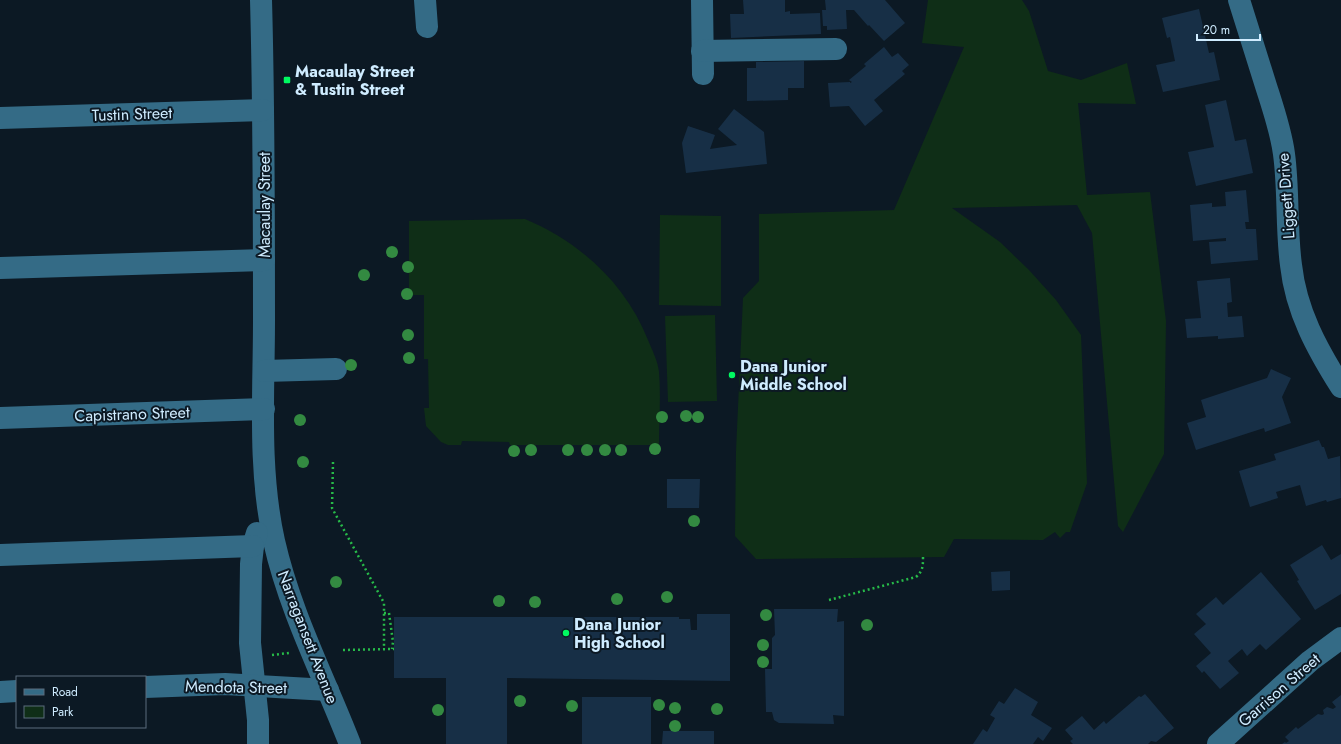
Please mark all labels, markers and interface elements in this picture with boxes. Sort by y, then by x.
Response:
scale bar [1197,16,1260,42]
text: 20 m [1203,21,1230,39]
place label: Macaulay Street & Tustin Street [295,60,415,101]
marker: Macaulay Street & Tustin Street [282,75,292,85]
street label: Tustin Street [91,101,173,127]
street label: Macaulay Street [253,152,276,258]
street label: Liggett Drive [1272,152,1300,240]
place label: Dana Junior Middle School [740,355,847,396]
marker: Dana Junior Middle School [727,370,737,380]
street label: Capistrano Street [74,400,190,428]
street label: Narragansett Avenue [272,567,344,707]
place label: Dana Junior High School [574,613,665,654]
marker: Dana Junior High School [561,628,571,638]
street label: Garrison Street [1233,648,1325,732]
street label: Mendota Street [185,675,287,699]
legend [16,676,146,728]
text: Road [52,683,78,701]
text: Park [52,703,74,721]

